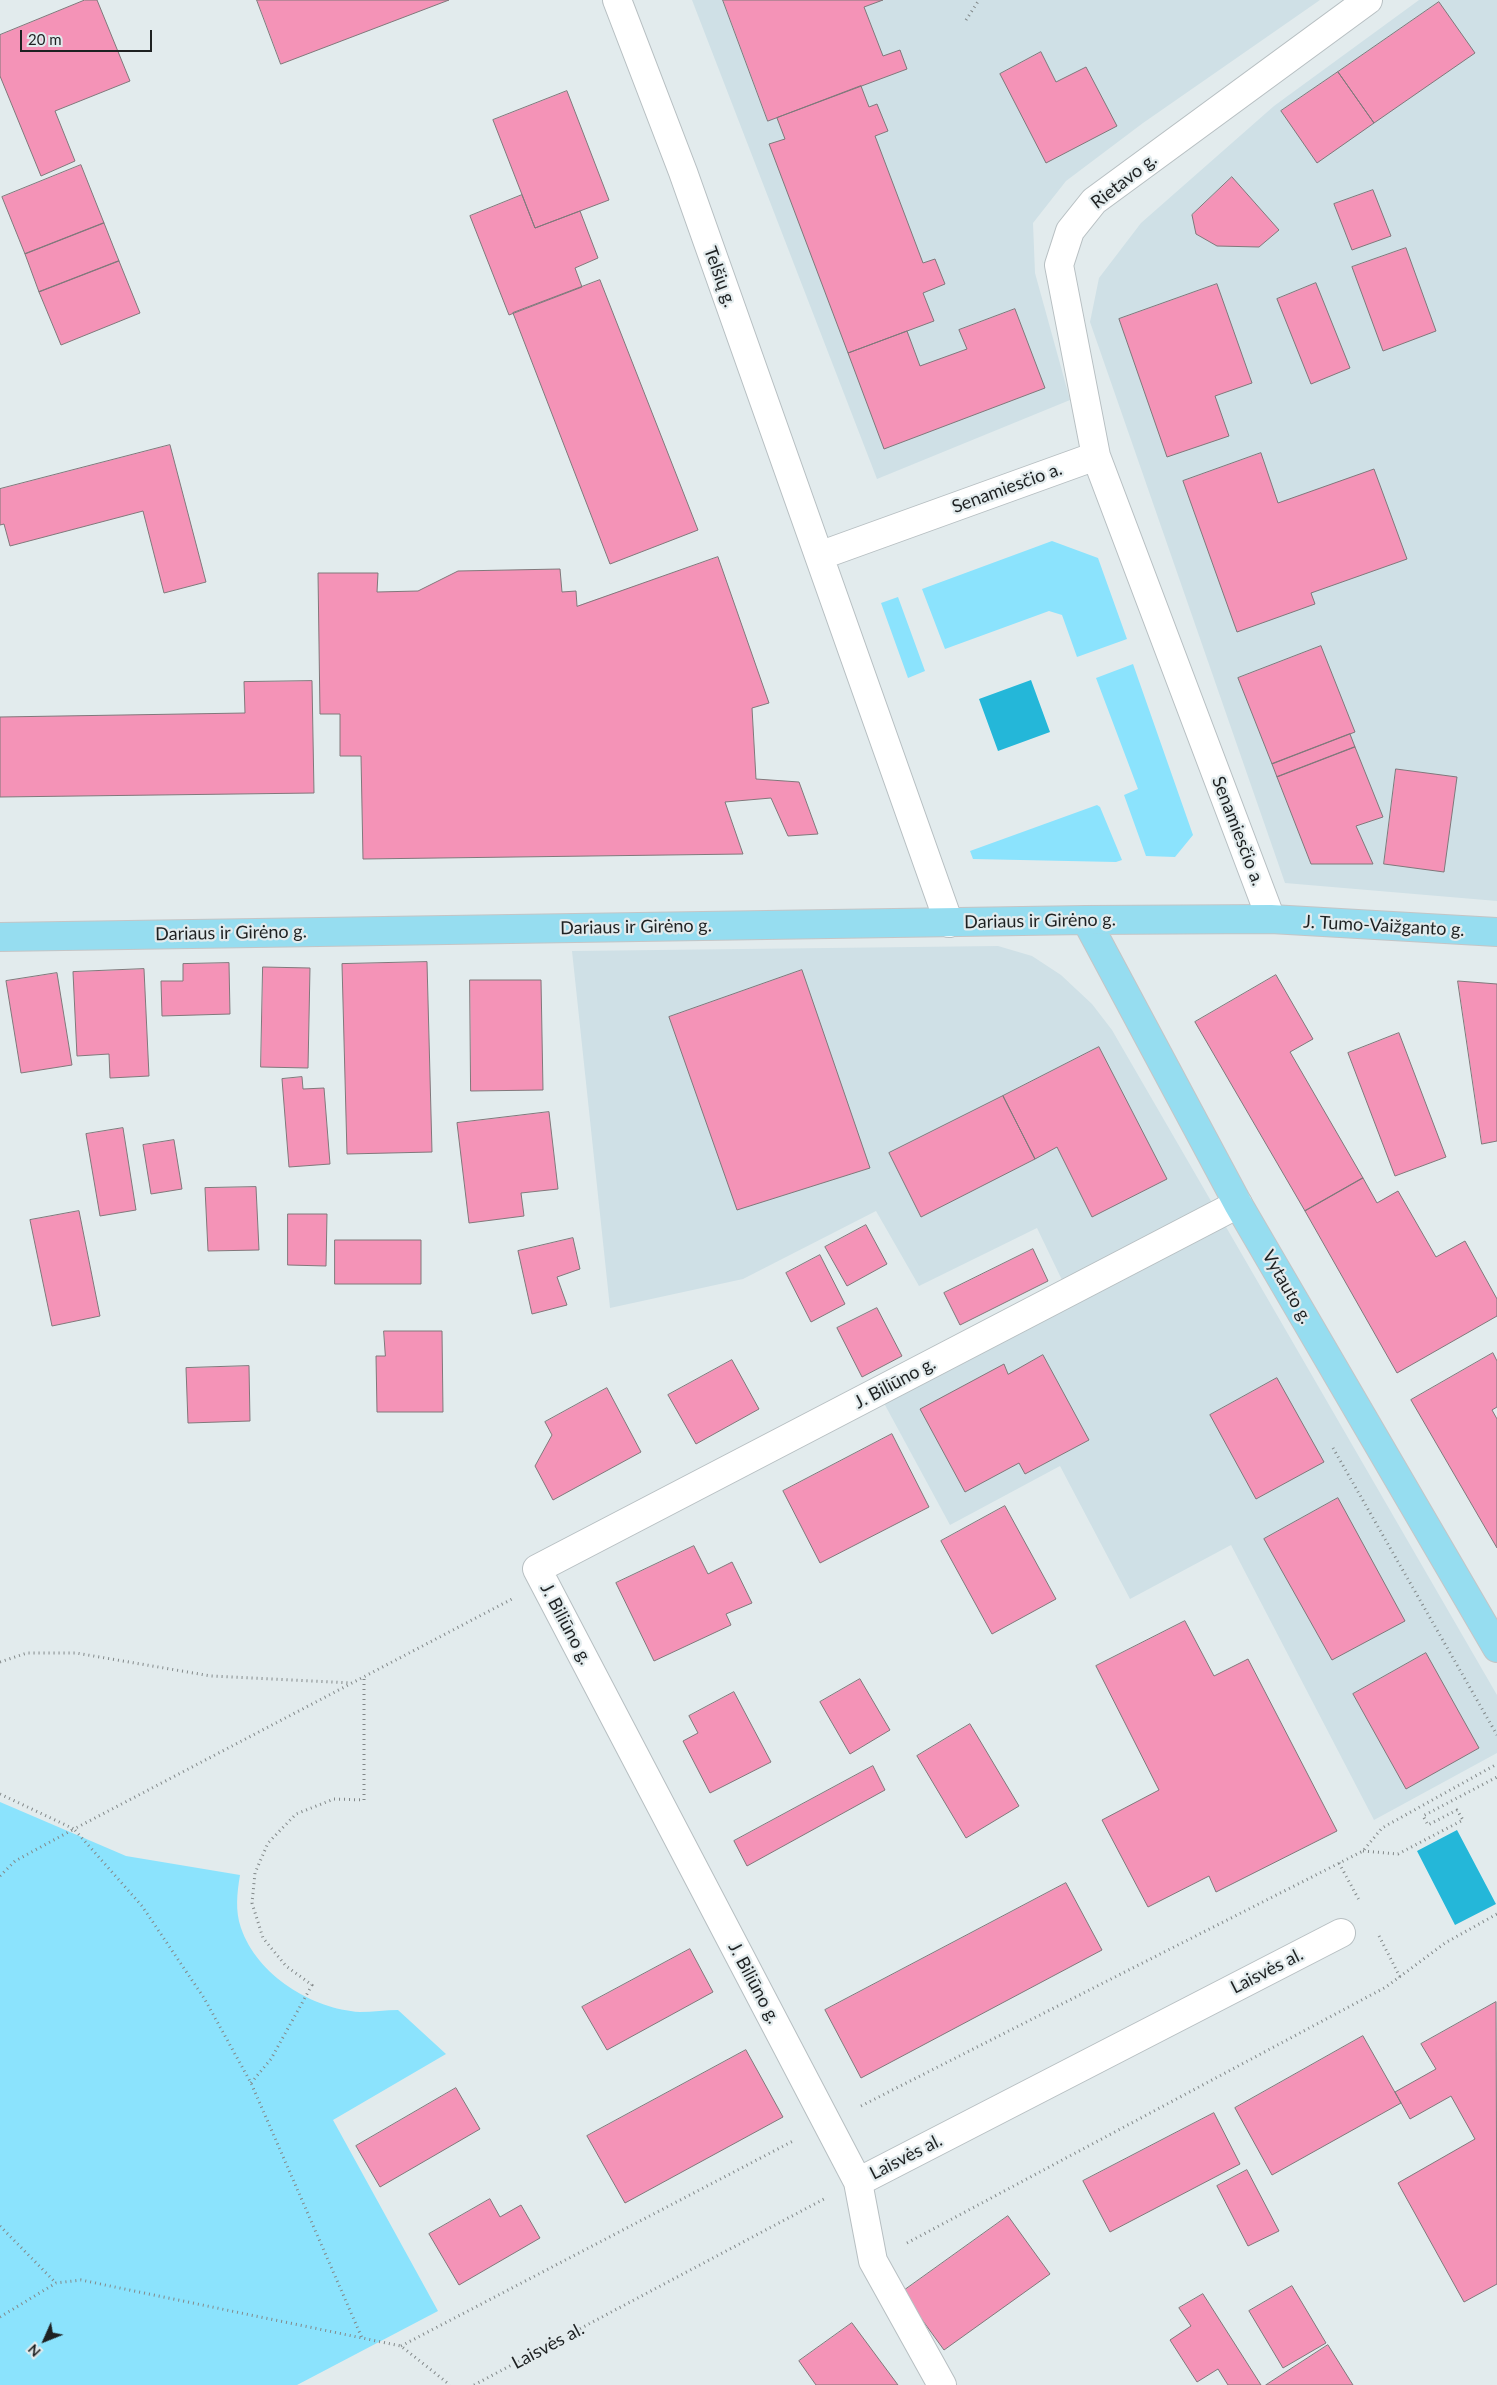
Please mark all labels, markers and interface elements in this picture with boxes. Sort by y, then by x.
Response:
scale bar [22,20,155,52]
text: 20 m [28,30,62,48]
street label: Rietavo g. [1087,149,1161,213]
street label: Telšių g. [699,244,741,310]
street label: Senamiesčio a. [949,458,1065,518]
street label: Senamiesčio a. [1207,773,1269,889]
street label: Dariaus ir Girėno g. [964,909,1116,933]
street label: J. Tumo-Vaižganto g. [1303,911,1465,941]
street label: Dariaus ir Girėno g. [560,915,712,939]
street label: Dariaus ir Girėno g. [155,921,307,945]
street label: Vytauto g. [1257,1246,1317,1328]
street label: J. Biliūno g. [851,1353,939,1413]
street label: J. Biliūno g. [536,1580,596,1668]
street label: J. Biliūno g. [724,1939,784,2027]
street label: Laisvės al. [1227,1944,1307,1998]
street label: Laisvės al. [866,2130,946,2184]
north arrow [20,2315,70,2365]
street label: Laisvės al. [508,2318,588,2374]
text: N [24,2341,44,2361]

